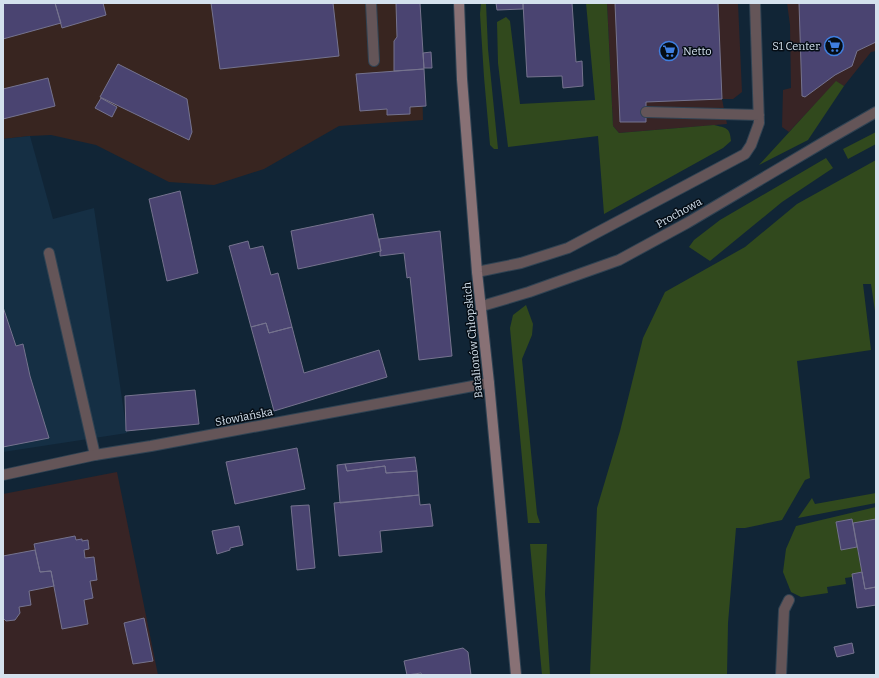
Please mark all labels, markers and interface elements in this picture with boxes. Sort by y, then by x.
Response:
supermarket icon: S1 Center [823,35,845,57]
supermarket icon: Netto [658,40,680,62]
place label: S1 Center [772,40,820,53]
place label: Netto [683,45,712,58]
street label: Prochowa [654,195,704,231]
street label: Batalionów Chłopskich [460,281,486,399]
street label: Słowiańska [214,405,274,429]

